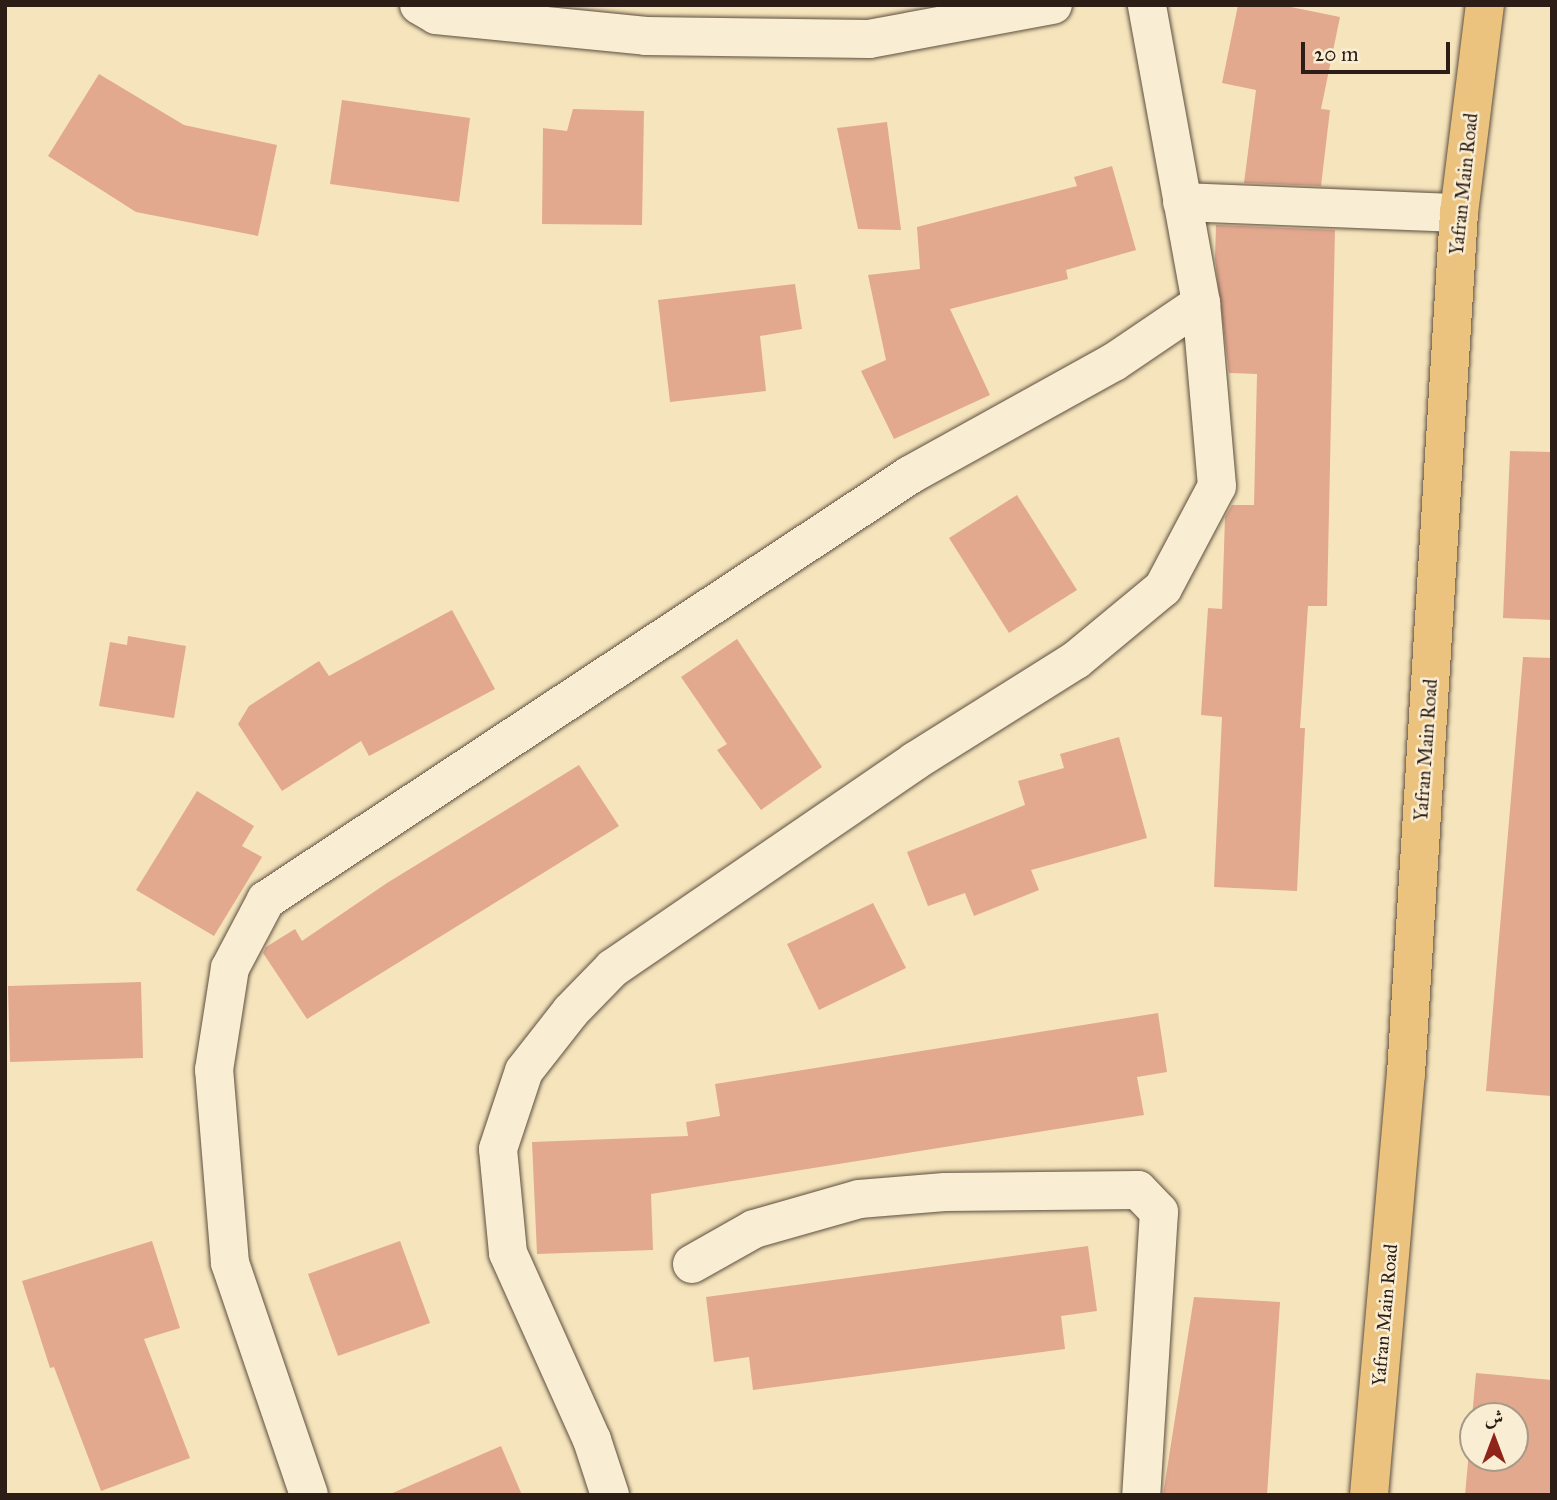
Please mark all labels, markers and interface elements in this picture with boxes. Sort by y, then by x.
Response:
scale bar [1305,28,1454,72]
text: 20 m [1314,41,1359,67]
street label: Yafran Main Road [1445,112,1483,256]
street label: Yafran Main Road [1410,678,1442,822]
street label: Yafran Main Road [1367,1243,1403,1387]
north arrow [1459,1402,1529,1472]
text: ش [1485,1406,1503,1429]

